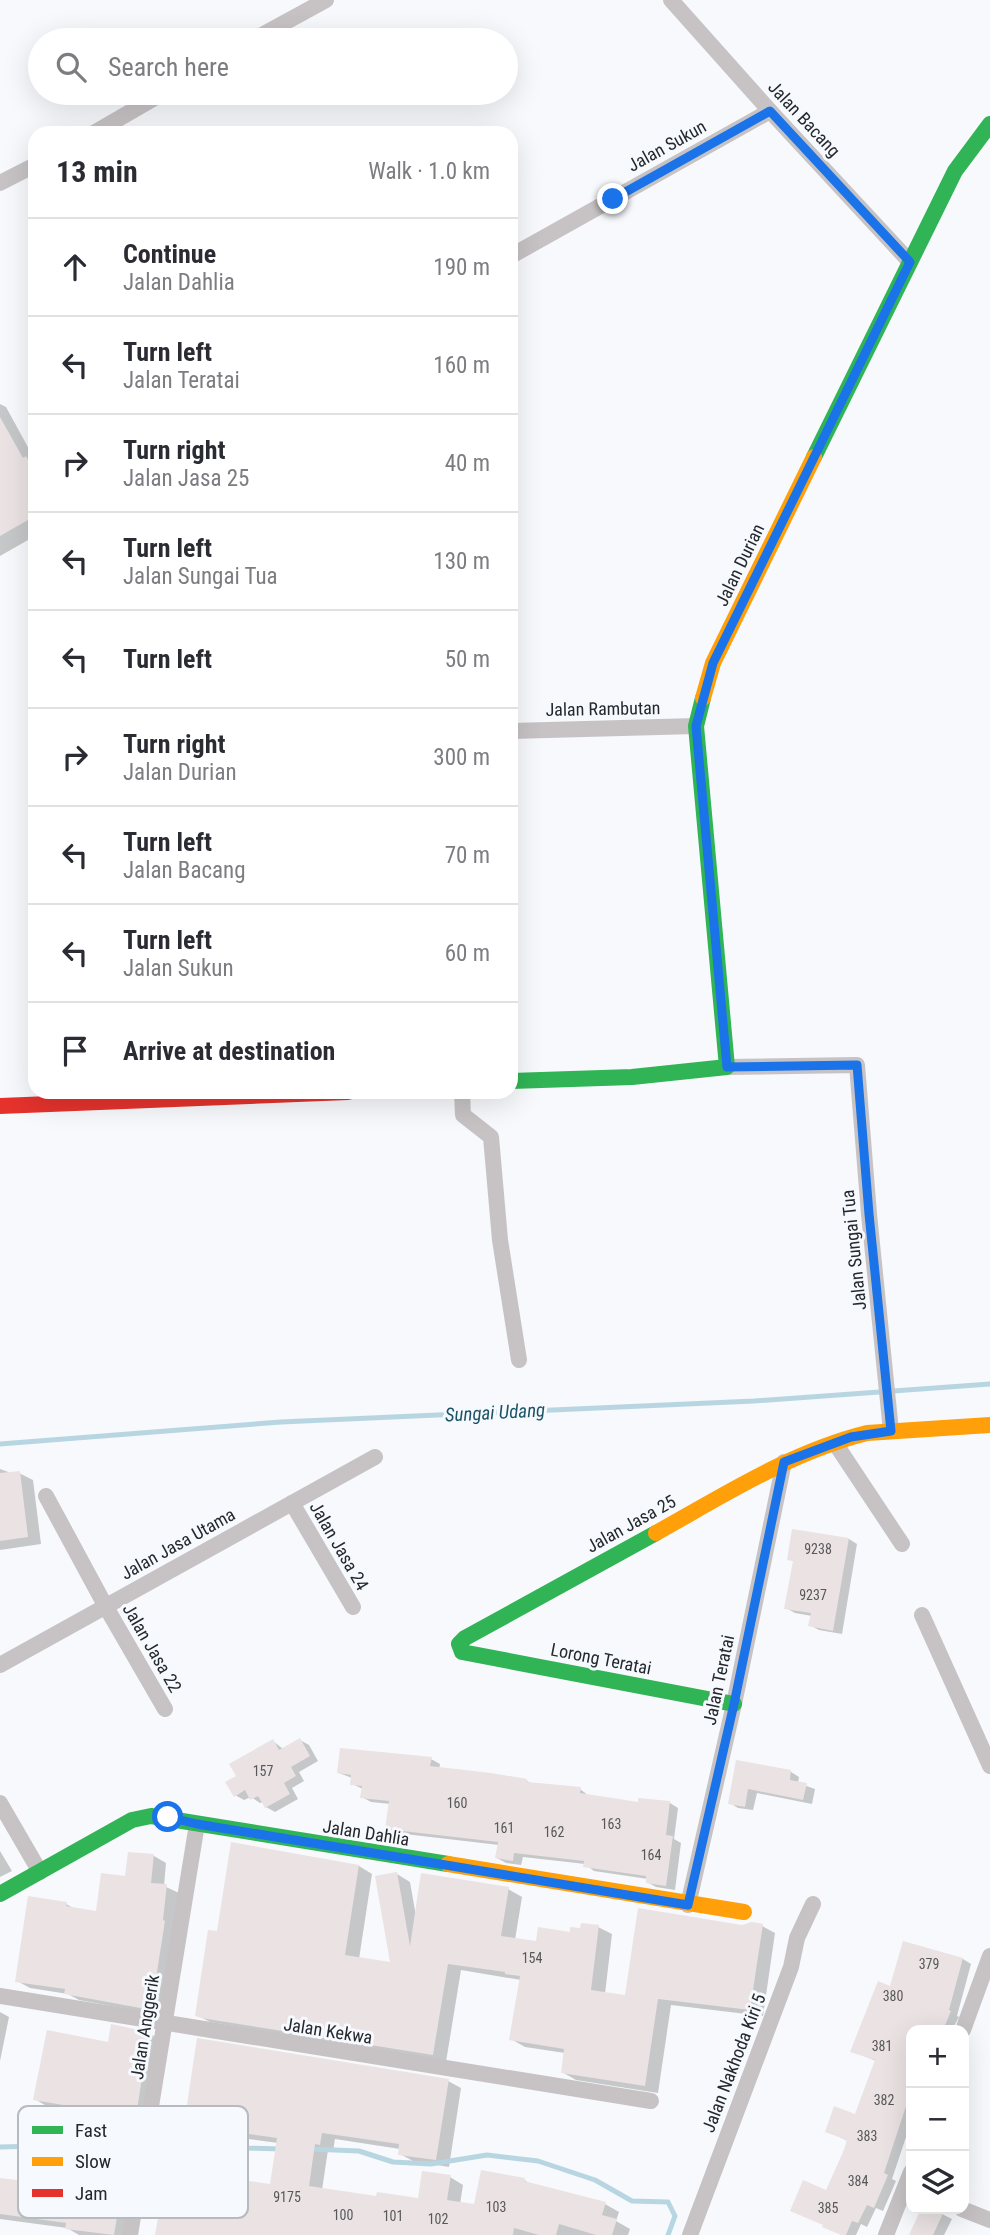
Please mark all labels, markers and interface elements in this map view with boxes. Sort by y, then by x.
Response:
search box [28,28,518,105]
icon: search [52,48,90,86]
text: Search here [108,52,229,82]
street label: Jalan Bacang [764,76,845,161]
street label: Jalan Sukun [624,115,710,176]
text: 13 min [56,154,138,189]
text: Walk · 1.0 km [368,158,490,185]
route end [597,183,628,214]
text: Continue [123,239,216,269]
icon: ahead [56,248,94,286]
text: 190 m [433,254,490,281]
text: Jalan Dahlia [123,269,235,296]
text: Turn left [123,337,212,367]
icon: left [56,346,94,384]
text: 160 m [433,352,490,379]
text: Jalan Teratai [123,367,240,394]
text: Turn right [123,435,225,465]
icon: right [56,444,94,482]
text: 40 m [445,450,490,477]
text: Jalan Jasa 25 [123,465,249,492]
street label: Jalan Durian [711,520,768,609]
text: Turn left [123,533,212,563]
icon: left [56,542,94,580]
text: 130 m [433,548,490,575]
text: Jalan Sungai Tua [123,563,278,590]
icon: left [56,640,94,678]
text: Turn left [123,644,212,674]
text: 50 m [445,646,490,673]
street label: Jalan Rambutan [545,697,661,720]
text: Turn right [123,729,225,759]
icon: right [56,738,94,776]
text: 300 m [433,744,490,771]
text: Jalan Durian [123,759,237,786]
text: Turn left [123,827,212,857]
icon: left [56,836,94,874]
text: 70 m [445,842,490,869]
text: Jalan Bacang [123,857,246,884]
text: Turn left [123,925,212,955]
icon: left [56,934,94,972]
text: 60 m [445,940,490,967]
text: Jalan Sukun [123,955,234,982]
icon: arrive [56,1032,94,1070]
text: Arrive at destination [123,1036,335,1066]
street label: Jalan Sungai Tua [837,1189,870,1311]
water label: Sungai Udang [444,1398,546,1427]
street label: Jalan Jasa 25 [582,1490,679,1557]
street label: Jalan Jasa 24 [306,1498,373,1594]
street label: Jalan Jasa Utama [117,1503,239,1584]
house number: 9238 [804,1541,832,1557]
house number: 9237 [799,1587,827,1603]
street label: Jalan Jasa 22 [119,1600,186,1696]
street label: Jalan Teratai [699,1633,738,1727]
street label: Lorong Teratai [549,1638,653,1679]
house number: 157 [253,1763,273,1779]
house number: 160 [447,1795,467,1811]
route start [152,1801,183,1832]
street label: Jalan Dahlia [321,1815,411,1850]
house number: 163 [601,1816,621,1832]
house number: 161 [494,1820,514,1836]
house number: 162 [544,1824,564,1840]
house number: 164 [641,1847,661,1863]
house number: 154 [522,1950,542,1966]
house number: 379 [919,1956,939,1972]
street label: Jalan Anggerik [126,1973,163,2081]
house number: 380 [883,1988,903,2004]
street label: Jalan Nakhoda Kiri 5 [697,1990,770,2135]
street label: Jalan Kekwa [282,2013,374,2048]
map controls [906,2025,969,2214]
button: + [906,2025,969,2088]
house number: 381 [872,2038,892,2054]
button: − [906,2088,969,2151]
house number: 382 [874,2092,894,2108]
legend [18,2106,248,2218]
text: Fast [75,2119,107,2142]
house number: 383 [857,2128,877,2144]
text: Slow [75,2150,111,2173]
button: layers [906,2151,969,2214]
house number: 384 [848,2173,868,2189]
text: Jam [75,2182,108,2205]
house number: 9175 [273,2189,301,2205]
house number: 103 [486,2199,506,2215]
house number: 385 [818,2200,838,2216]
house number: 100 [333,2207,353,2223]
house number: 101 [383,2208,403,2224]
house number: 102 [428,2211,448,2227]

